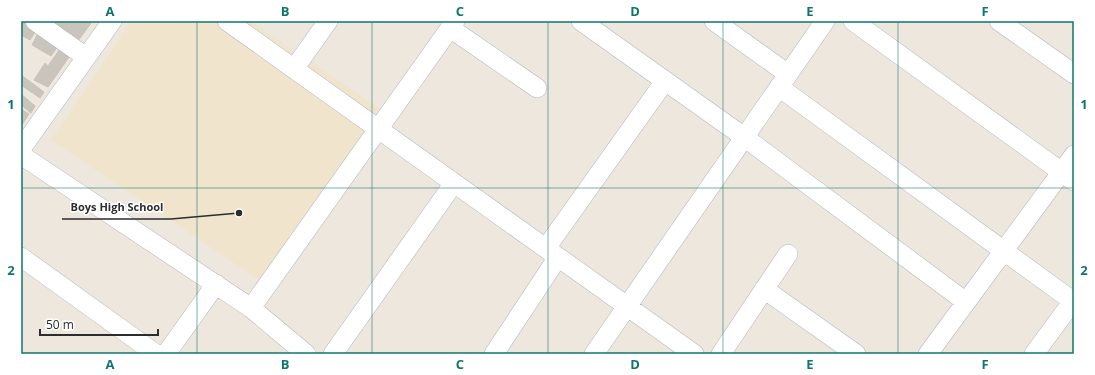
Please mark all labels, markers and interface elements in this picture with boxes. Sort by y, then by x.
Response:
text: A [106,2,115,20]
text: B [281,2,290,20]
text: C [456,2,464,20]
text: D [630,2,640,20]
text: E [806,2,814,20]
text: F [981,2,989,20]
text: 1 [7,95,15,113]
text: 1 [1080,95,1088,113]
callout: Boys High School [62,196,171,219]
text: Boys High School [71,199,163,214]
text: 2 [7,261,15,279]
text: 2 [1080,261,1088,279]
scale bar [40,311,158,337]
text: 50 m [46,316,74,333]
text: A [106,355,115,373]
text: B [281,355,290,373]
text: C [456,355,464,373]
text: D [630,355,640,373]
text: E [806,355,814,373]
text: F [981,355,989,373]

